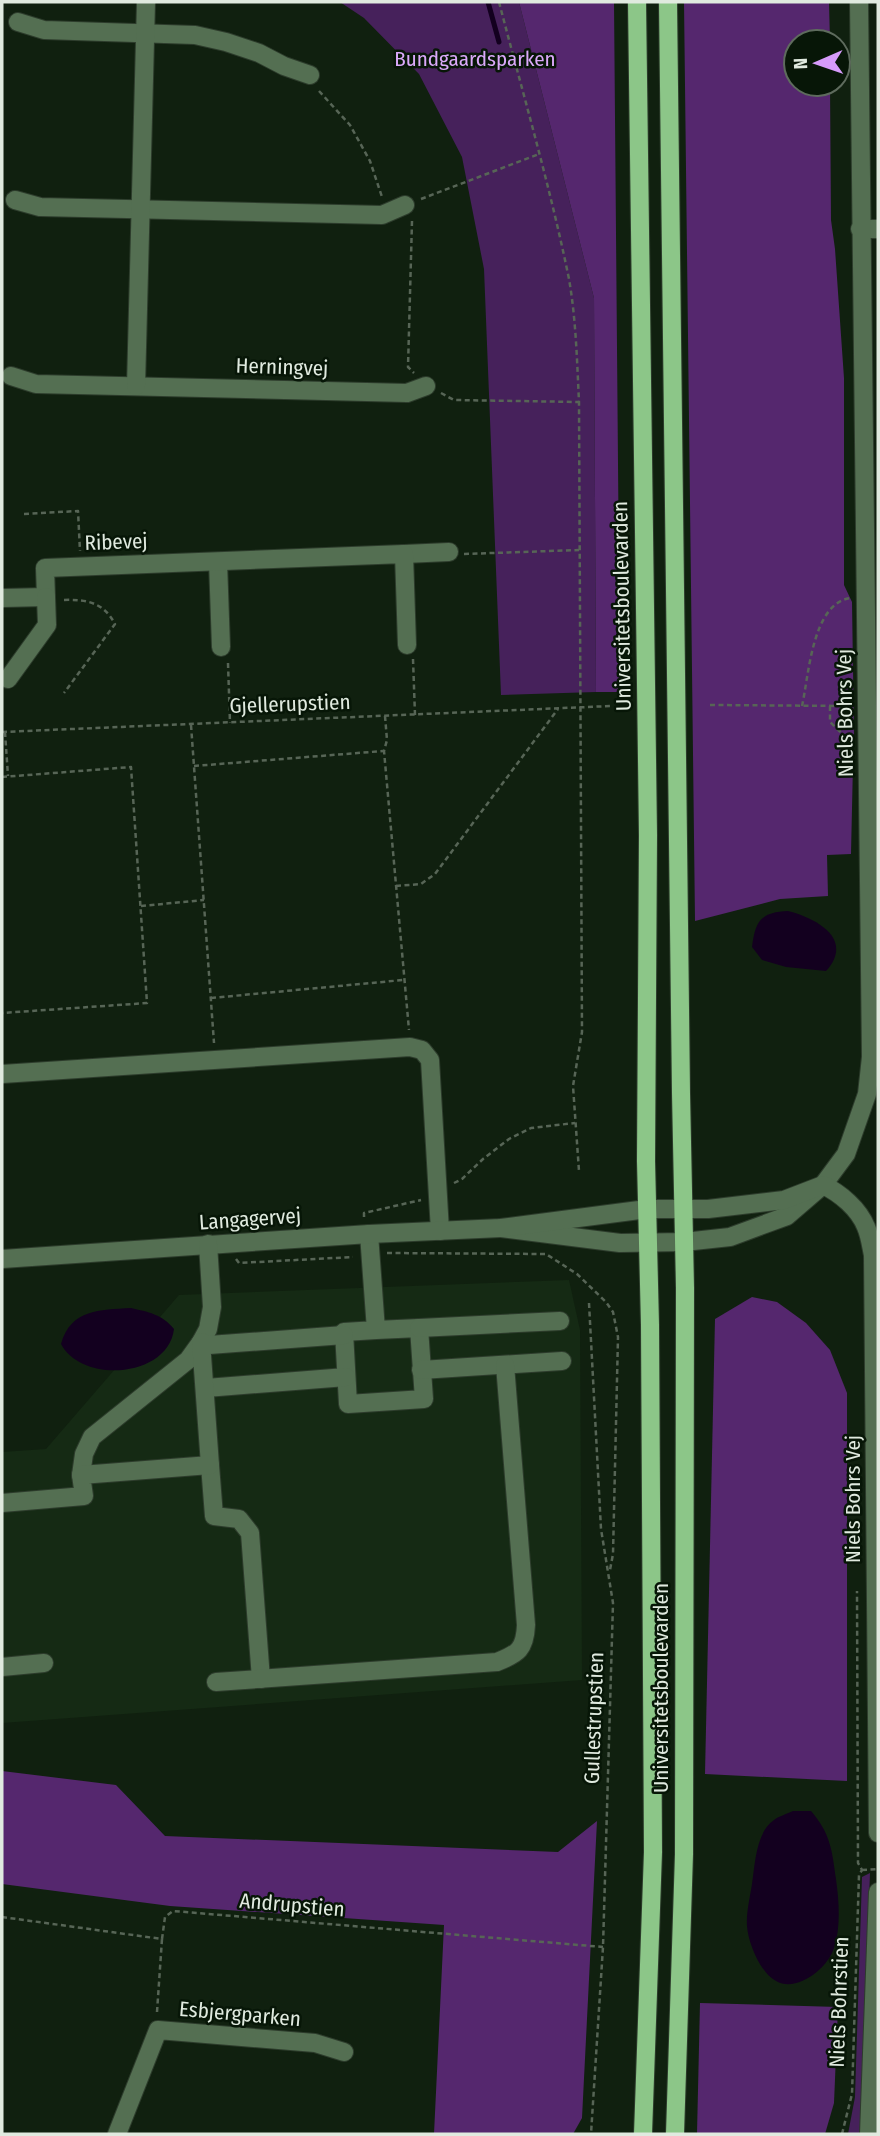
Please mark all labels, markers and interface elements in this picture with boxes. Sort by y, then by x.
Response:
north arrow [782,28,852,98]
park label: Bundgaardsparken [394,46,556,72]
text: N [789,57,812,70]
street label: Herningvej [235,352,329,382]
street label: Universitetsboulevarden [607,501,637,711]
street label: Ribevej [84,528,148,556]
street label: Niels Bohrs Vej [831,649,859,777]
street label: Gjellerupstien [229,689,351,719]
street label: Langagervej [198,1202,302,1236]
street label: Niels Bohrs Vej [840,1435,866,1563]
street label: Universitetsboulevarden [648,1583,674,1793]
street label: Gullestrupstien [579,1651,609,1785]
street label: Andrupstien [238,1887,346,1923]
street label: Niels Bohrstien [824,1936,854,2068]
street label: Esbjergparken [178,1996,302,2032]

